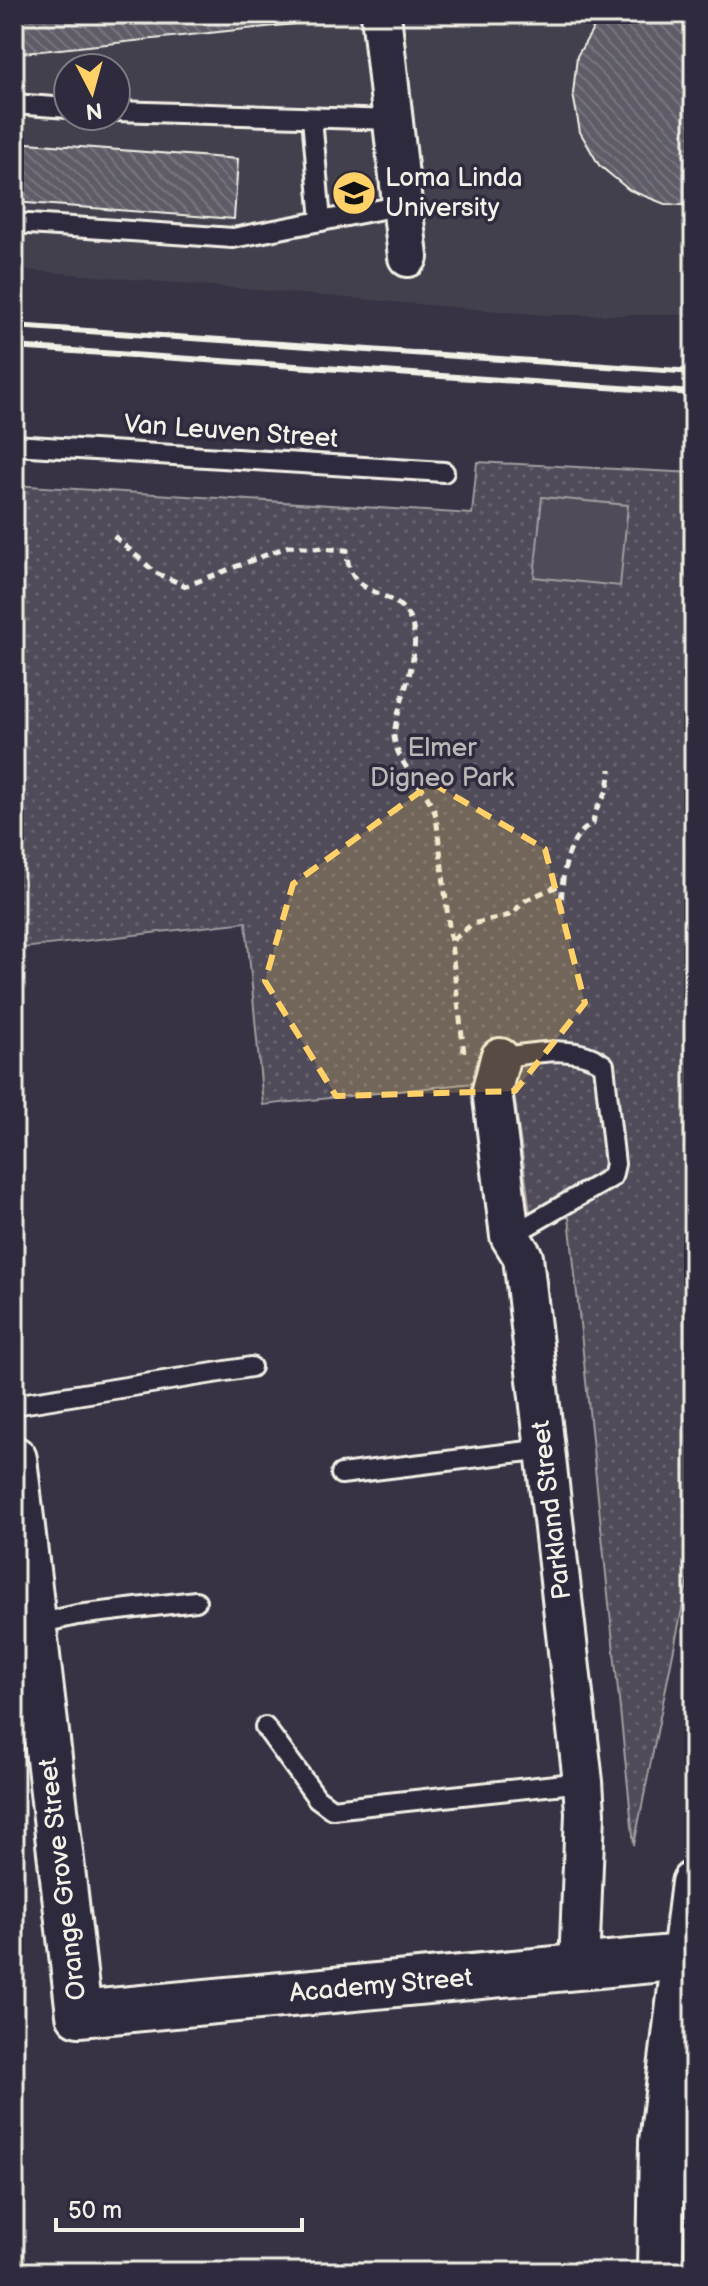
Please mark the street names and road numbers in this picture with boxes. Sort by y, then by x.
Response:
street label: Van Leuven Street [123,409,339,455]
street label: Parkland Street [526,1419,578,1601]
street label: Orange Grove Street [33,1756,93,2002]
street label: Academy Street [288,1963,474,2009]

